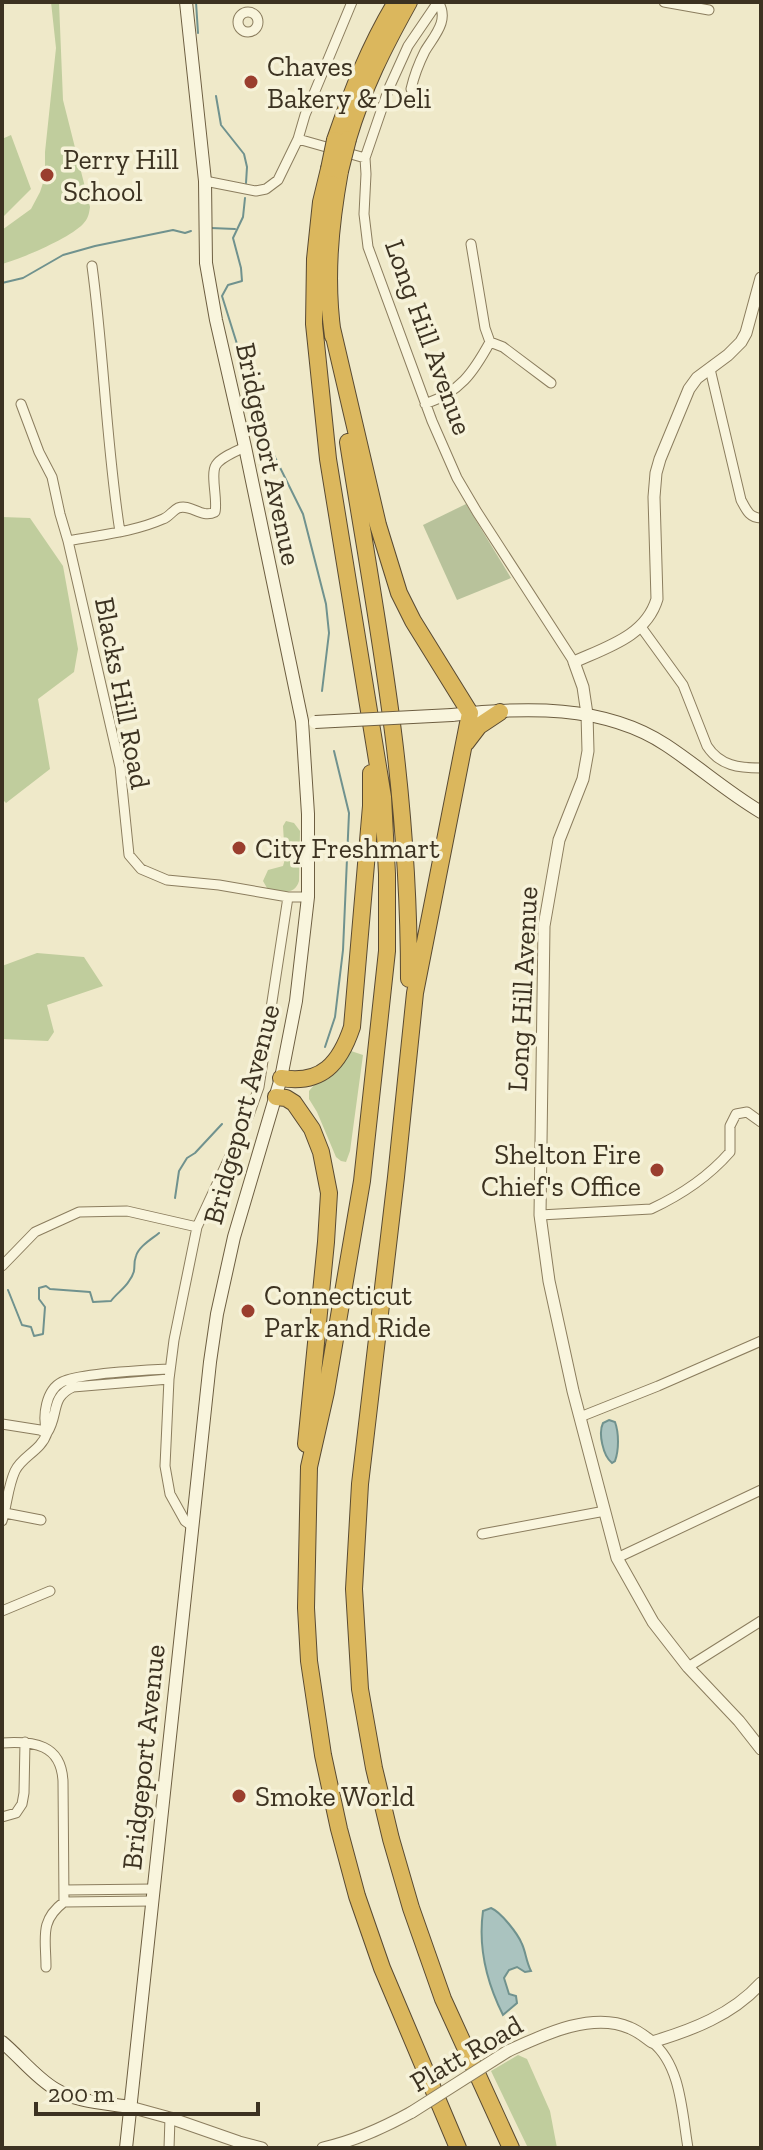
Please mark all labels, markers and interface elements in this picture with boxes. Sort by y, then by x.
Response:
place label: Chaves Bakery & Deli [267,50,432,115]
marker: Chaves Bakery & Deli [242,73,260,91]
place label: Perry Hill School [63,143,179,208]
marker: Perry Hill School [38,166,56,184]
street label: Long Hill Avenue [378,235,479,439]
street label: Bridgeport Avenue [229,340,308,568]
street label: Blacks Hill Road [88,595,157,792]
place label: City Freshmart [255,832,440,865]
marker: City Freshmart [230,839,248,857]
street label: Long Hill Avenue [501,886,544,1092]
street label: Bridgeport Avenue [196,1000,287,1228]
place label: Shelton Fire Chief's Office [481,1138,641,1203]
marker: Shelton Fire Chief's Office [648,1161,666,1179]
place label: Connecticut Park and Ride [264,1279,431,1344]
marker: Connecticut Park and Ride [239,1302,257,1320]
street label: Bridgeport Avenue [115,1643,172,1871]
place label: Smoke World [255,1780,415,1813]
marker: Smoke World [230,1787,248,1805]
street label: Platt Road [404,2008,528,2099]
scale bar [36,2066,258,2116]
text: 200 m [48,2079,114,2108]

